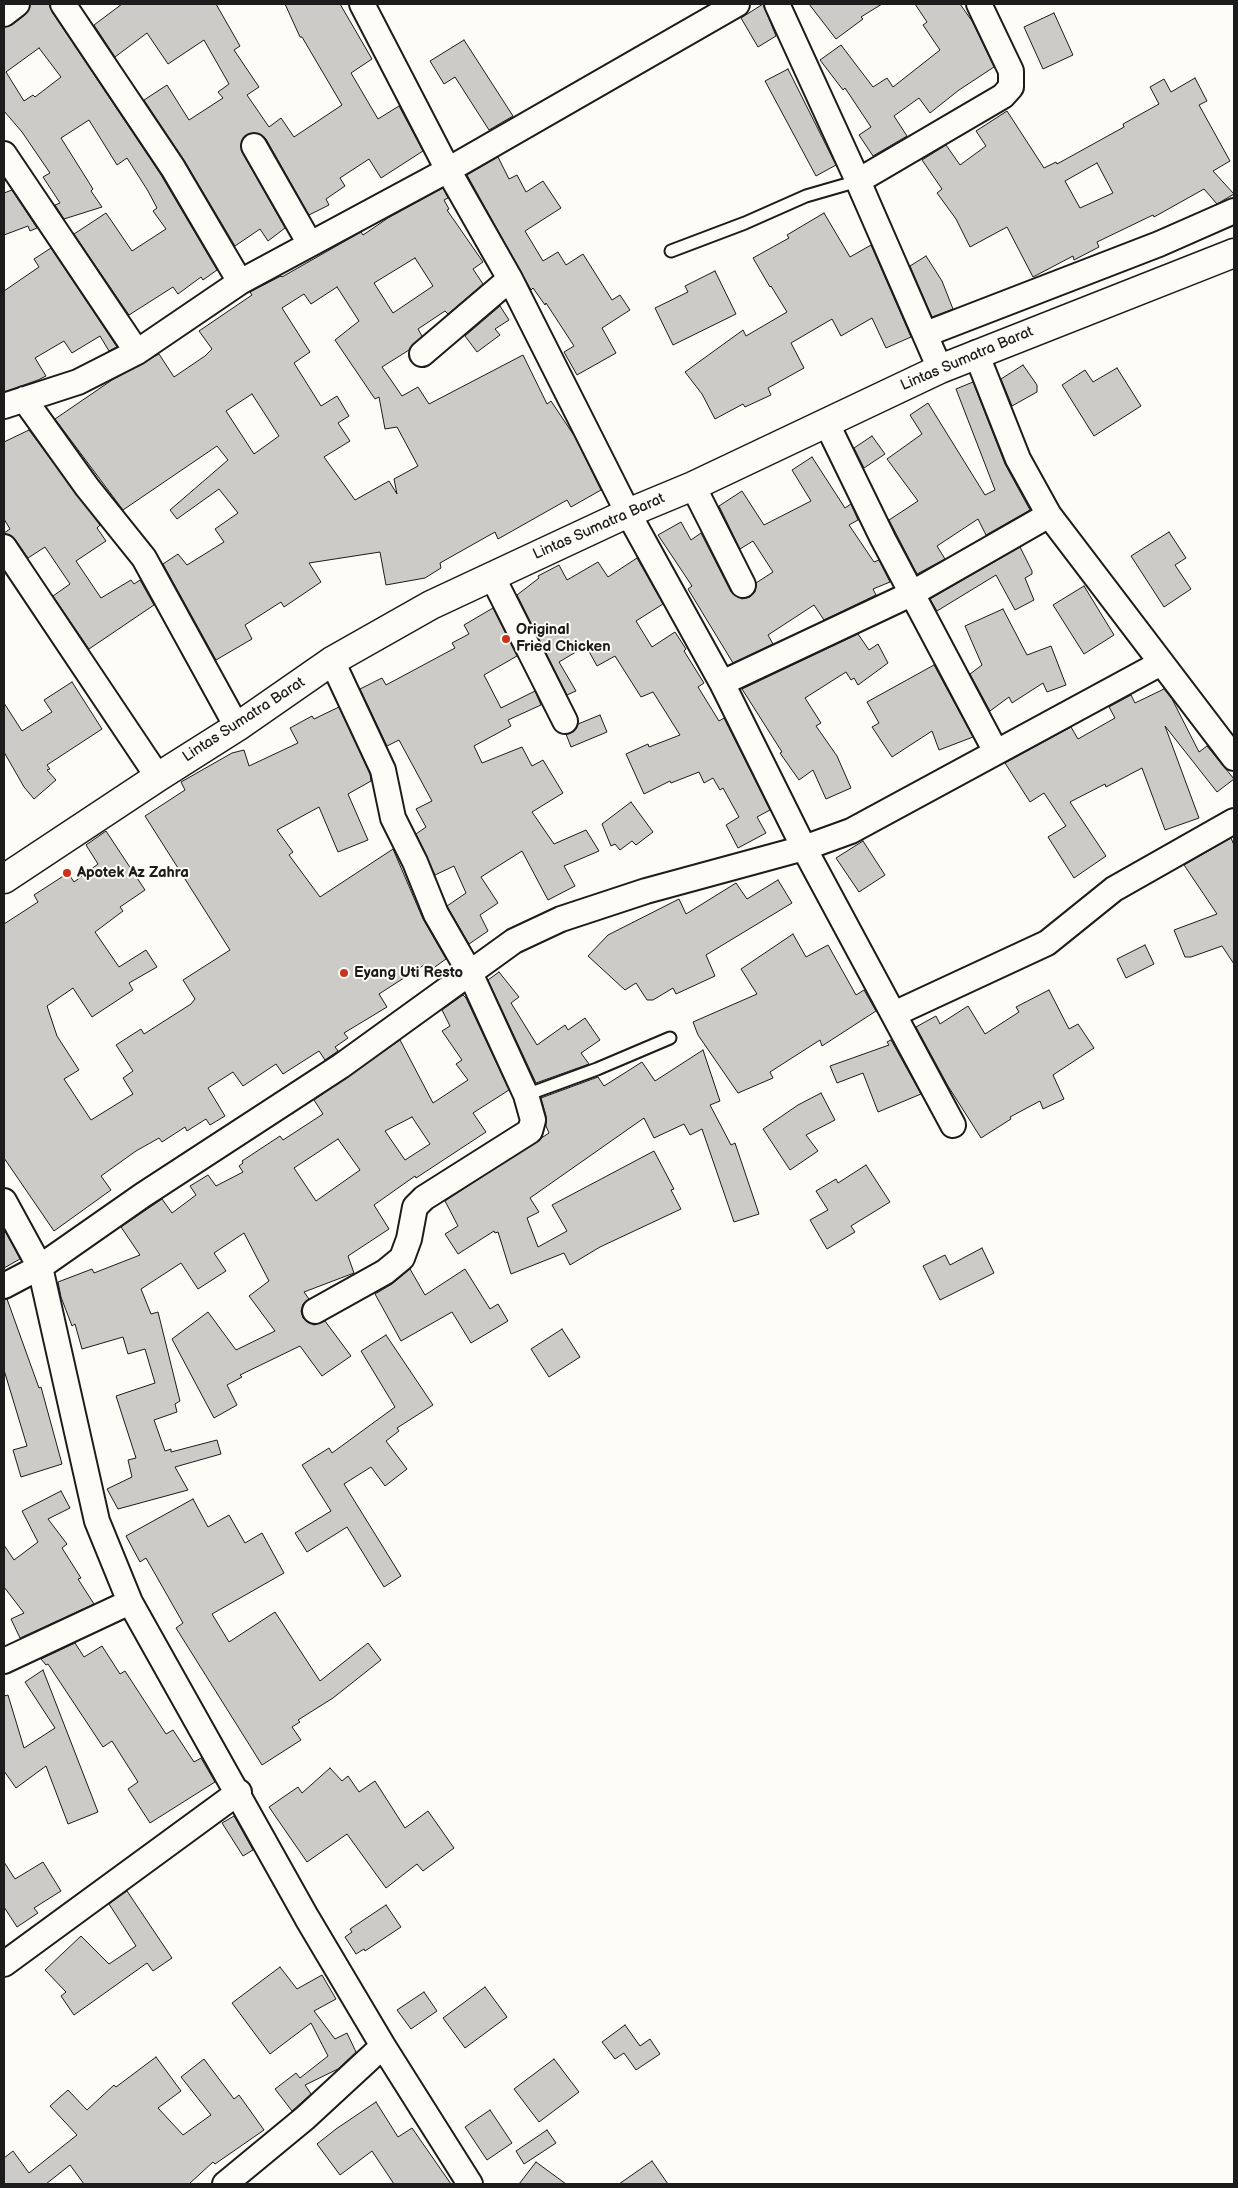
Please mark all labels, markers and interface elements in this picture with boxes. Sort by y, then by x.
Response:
street label: Lintas Sumatra Barat [898,323,1036,395]
street label: Lintas Sumatra Barat [530,490,668,564]
place label: Original Fried Chicken [516,621,611,656]
marker: Original Fried Chicken [500,633,512,645]
street label: Lintas Sumatra Barat [179,674,309,766]
place label: Apotek Az Zahra [77,864,189,882]
marker: Apotek Az Zahra [61,867,73,879]
place label: Eyang Uti Resto [354,964,463,982]
marker: Eyang Uti Resto [338,967,350,979]

